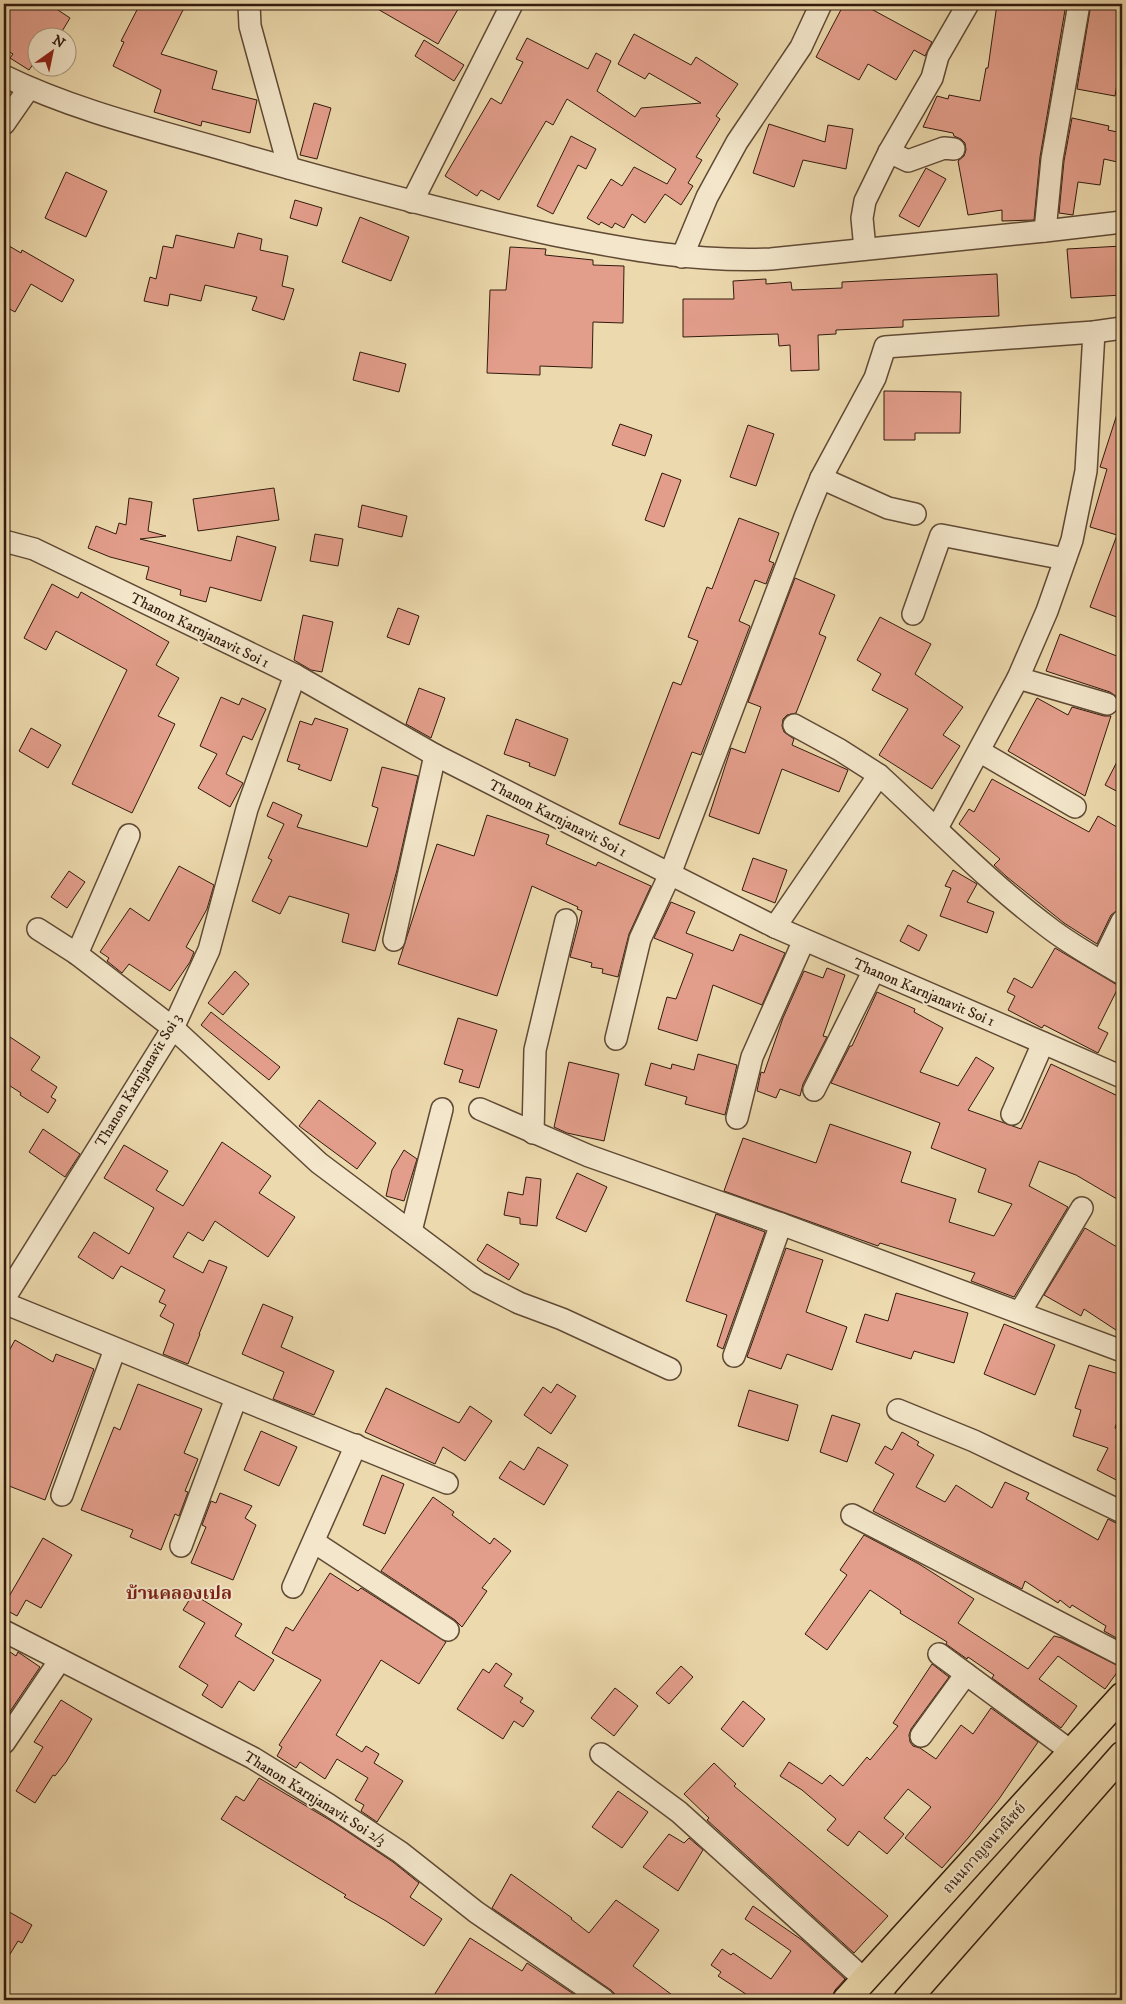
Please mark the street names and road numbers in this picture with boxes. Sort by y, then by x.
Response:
street label: Thanon Karnjanavit Soi 1 [127,589,272,672]
street label: Thanon Karnjanavit Soi 1 [486,775,630,862]
street label: Thanon Karnjanavit Soi 1 [850,954,998,1031]
street label: Thanon Karnjanavit Soi 3 [91,1010,186,1151]
street label: Thanon Karnjanavit Soi 2/3 [240,1747,389,1850]
street label: ถนนกาญจนวณิชย์ [938,1798,1030,1898]

